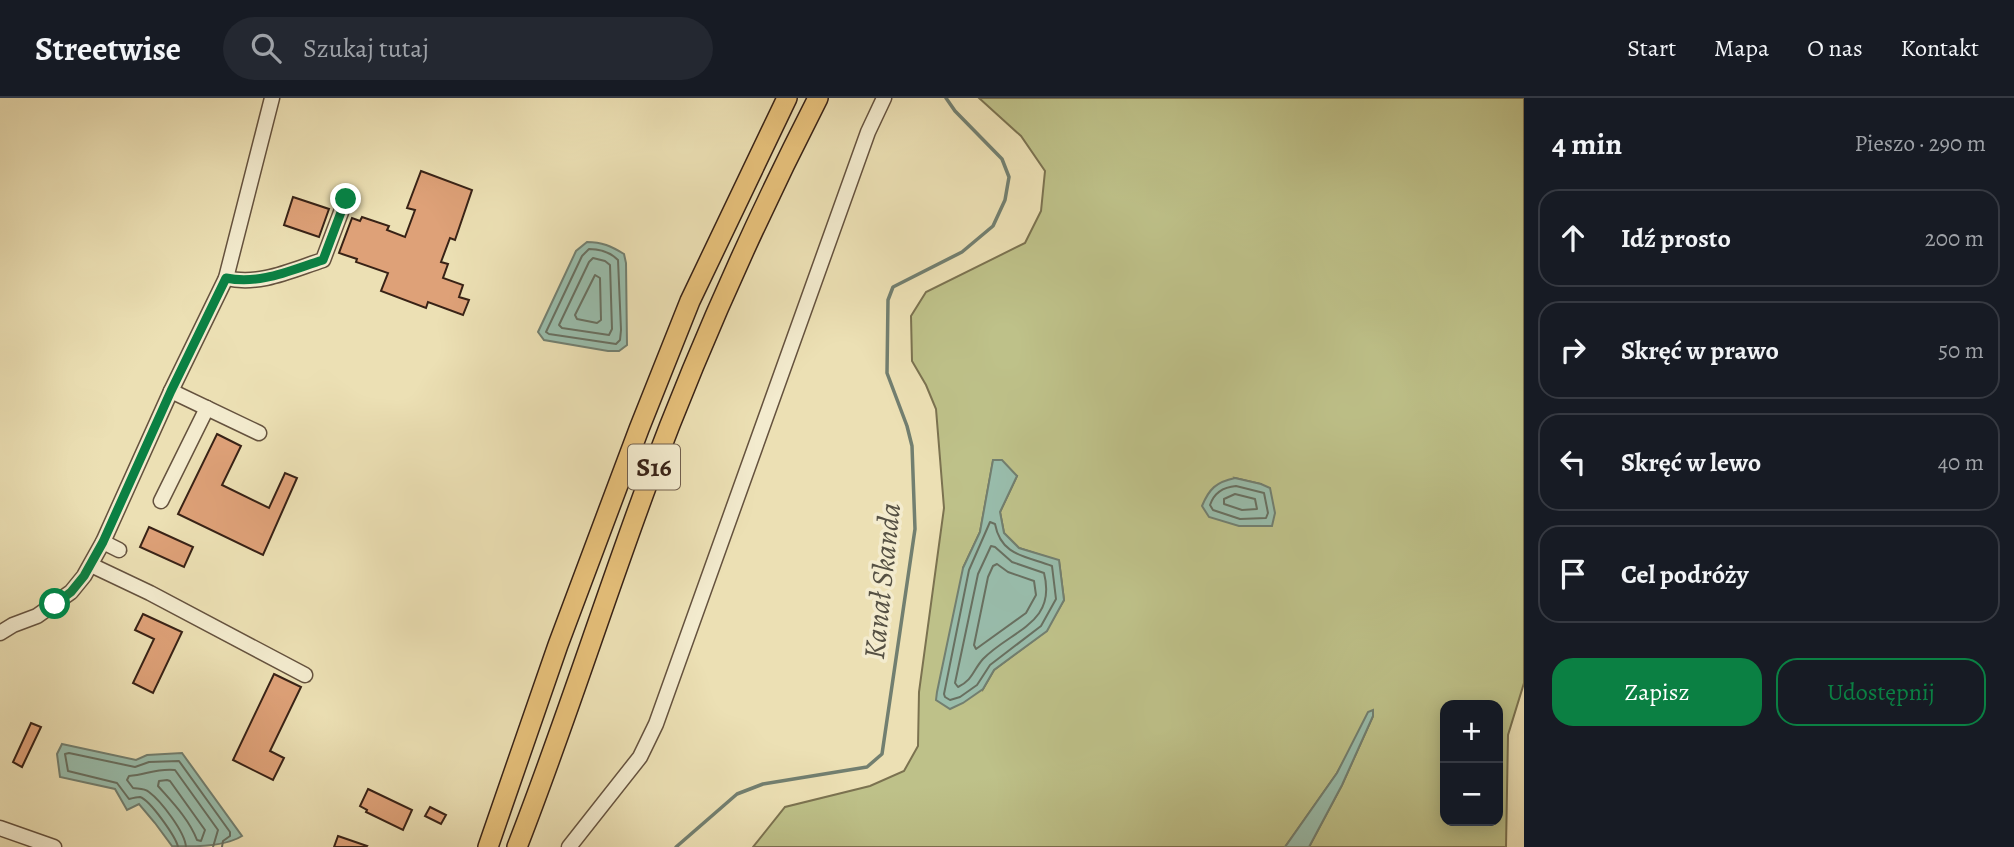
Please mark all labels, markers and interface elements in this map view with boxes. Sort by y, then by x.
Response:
search box [223,17,713,80]
text: Streetwise [35,26,181,71]
icon: search [247,29,285,67]
text: Szukaj tutaj [303,31,429,66]
text: Start [1627,32,1676,64]
text: Mapa [1714,32,1769,64]
text: O nas [1807,32,1863,64]
text: Kontakt [1901,32,1979,64]
text: 4 min [1552,124,1622,164]
text: Pieszo · 290 m [1854,128,1986,159]
route end [330,183,361,214]
icon: ahead [1554,219,1592,257]
text: Idź prosto [1621,221,1731,256]
text: 200 m [1925,223,1984,254]
icon: right [1554,331,1592,369]
text: Skręć w prawo [1621,333,1779,368]
text: 50 m [1938,335,1984,366]
icon: left [1554,443,1592,481]
road number: S16 [628,444,680,490]
text: Skręć w lewo [1621,445,1761,480]
text: 40 m [1938,447,1984,478]
water label: Kanał Skanda [854,501,910,661]
icon: arrive [1554,555,1592,593]
text: Cel podróży [1621,557,1749,592]
route start [39,588,70,619]
button: Zapisz [1552,658,1762,726]
button: Udostępnij [1776,658,1986,726]
map controls [1440,700,1503,826]
button: + [1440,700,1503,763]
button: − [1440,763,1503,826]

